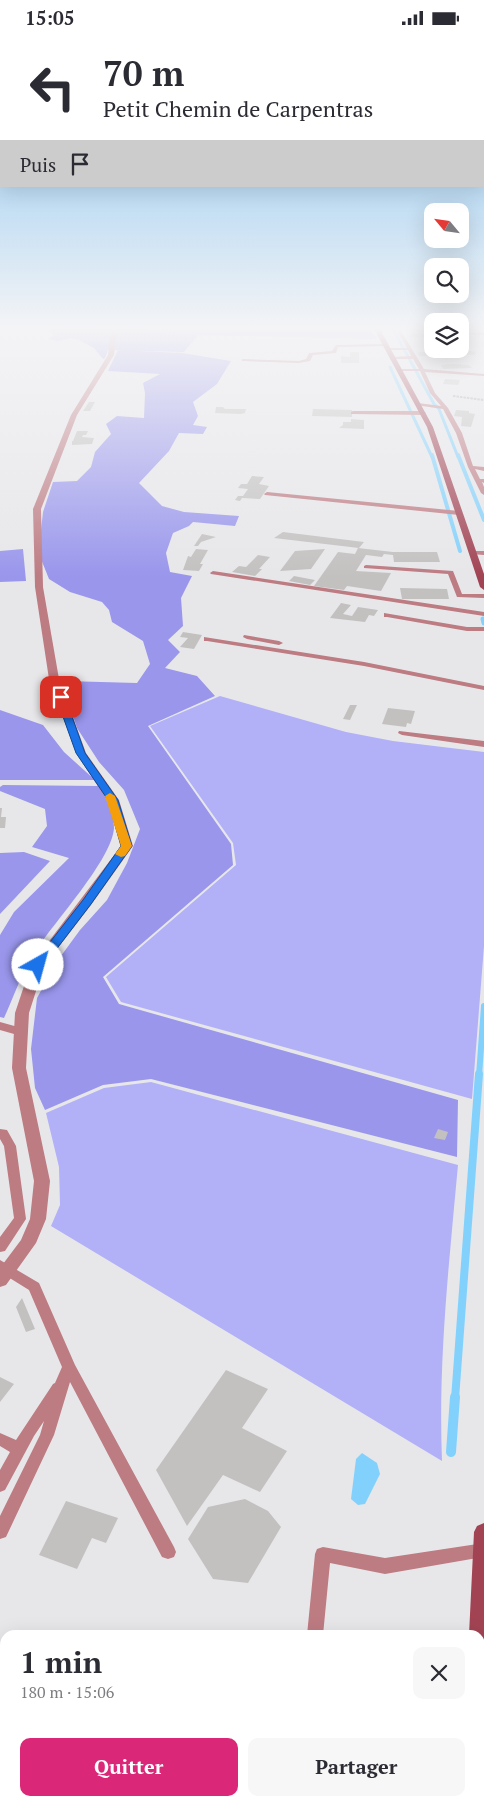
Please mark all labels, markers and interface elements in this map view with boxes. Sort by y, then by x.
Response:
text: 15:05 [25,5,74,30]
text: 70 m [103,50,184,96]
icon: left [20,55,85,120]
text: Petit Chemin de Carpentras [103,94,373,123]
icon: arrive [66,150,94,178]
text: Puis [20,152,56,177]
north arrow [424,203,469,247]
map controls [424,203,469,358]
button: search [424,258,469,303]
button: layers [424,313,469,358]
pin [40,676,82,718]
icon: arrive [47,683,75,711]
position arrow [11,938,63,990]
text: 1 min [20,1642,102,1682]
button: close [413,1647,465,1699]
text: 180 m · 15:06 [20,1681,114,1703]
button: Quitter [20,1738,238,1796]
button: Partager [248,1738,465,1796]

